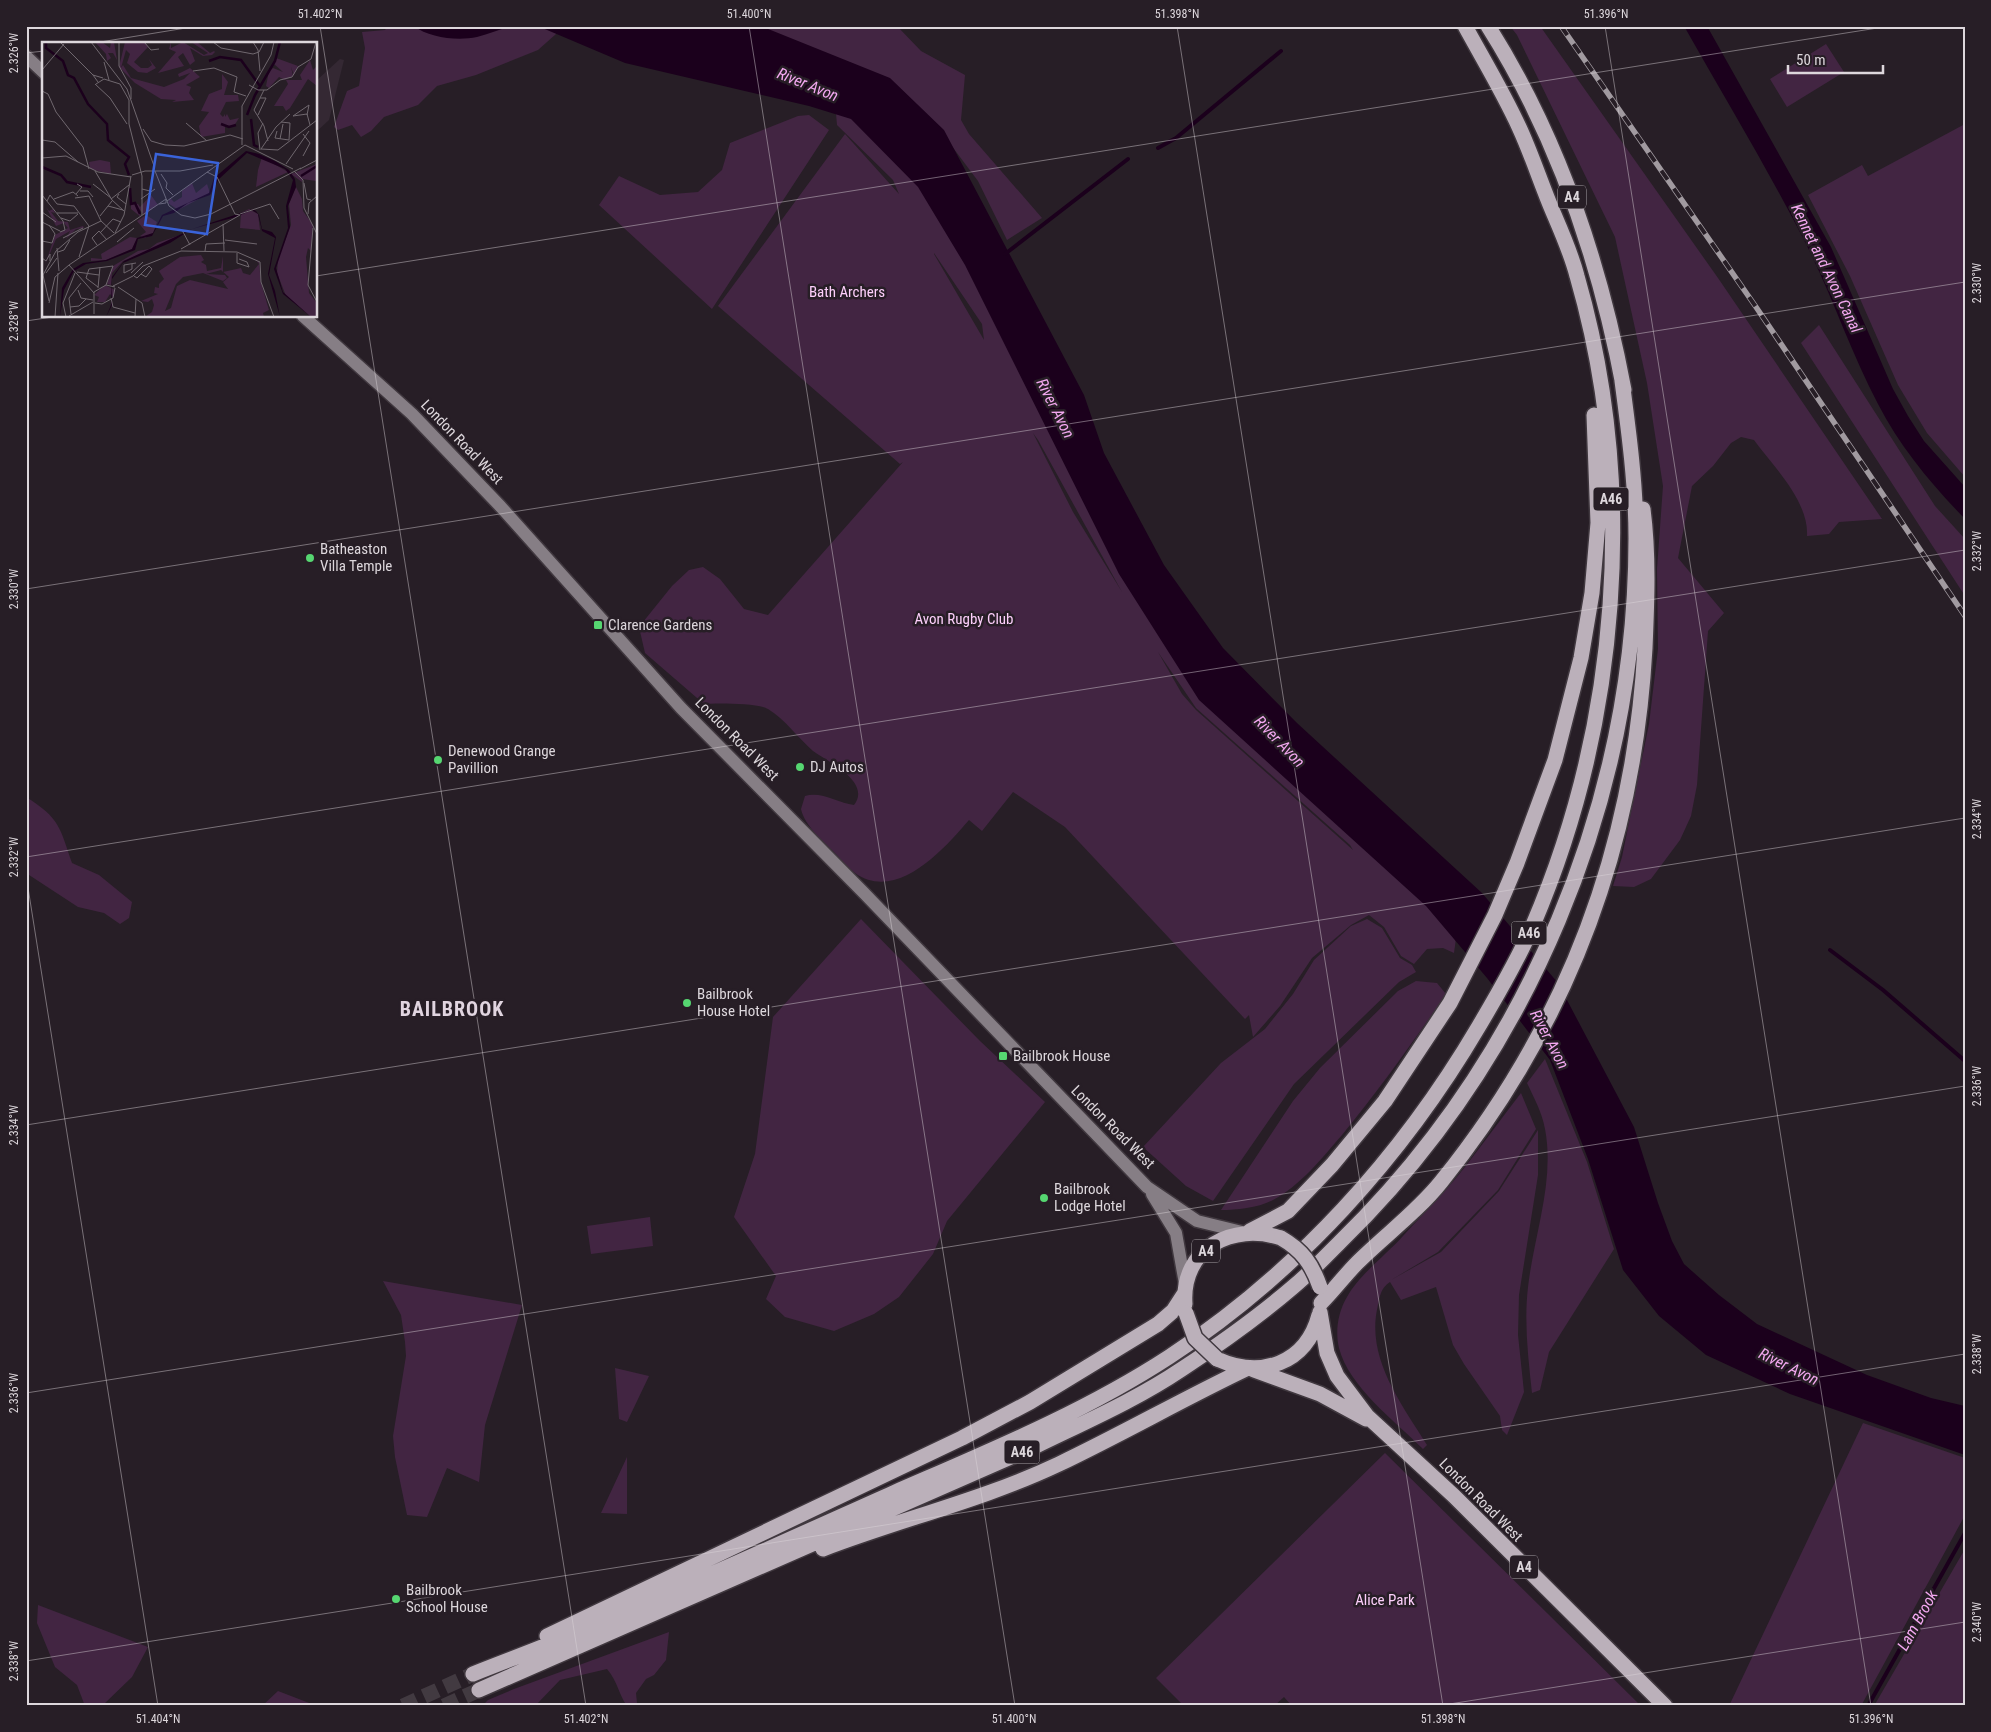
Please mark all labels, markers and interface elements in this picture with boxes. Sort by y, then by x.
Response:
text: 51.402°N [298,7,342,21]
text: 51.400°N [727,7,771,21]
text: 51.398°N [1155,7,1199,21]
text: 51.396°N [1584,7,1628,21]
text: 2.326°W [7,33,21,73]
inset map [42,42,318,318]
scale bar [1788,42,1884,74]
text: 50 m [1796,51,1826,69]
water label: River Avon [774,64,841,105]
road number: A4 [1558,186,1586,208]
water label: Kennet and Avon Canal [1787,201,1866,336]
text: 2.330°W [1970,263,1984,303]
park label: Bath Archers [809,283,885,301]
text: 2.328°W [7,301,21,341]
water label: River Avon [1032,375,1079,441]
street label: London Road West [417,396,507,488]
road number: A46 [1594,488,1628,510]
text: 2.332°W [1970,531,1984,571]
place label: Batheaston Villa Temple [320,540,392,575]
marker: Batheaston Villa Temple [304,552,316,564]
text: 2.330°W [7,569,21,609]
park label: Avon Rugby Club [914,610,1014,628]
place label: Clarence Gardens [608,616,712,634]
marker: Clarence Gardens [592,619,604,631]
street label: London Road West [692,694,782,784]
water label: River Avon [1250,712,1309,771]
place label: Denewood Grange Pavillion [448,742,556,777]
marker: Denewood Grange Pavillion [432,754,444,766]
place label: DJ Autos [810,758,864,776]
marker: DJ Autos [794,761,806,773]
text: 2.334°W [1970,799,1984,839]
text: 2.332°W [7,837,21,877]
road number: A46 [1512,921,1546,944]
place label: Bailbrook House Hotel [697,985,770,1020]
district label: BAILBROOK [400,997,504,1021]
marker: Bailbrook House Hotel [681,997,693,1009]
water label: River Avon [1526,1006,1573,1072]
place label: Bailbrook House [1013,1047,1110,1065]
marker: Bailbrook House [997,1050,1009,1062]
text: 2.336°W [1970,1066,1984,1106]
street label: London Road West [1068,1082,1158,1172]
text: 2.334°W [7,1105,21,1145]
place label: Bailbrook Lodge Hotel [1054,1180,1126,1215]
marker: Bailbrook Lodge Hotel [1038,1192,1050,1204]
road number: A4 [1192,1240,1220,1262]
text: 2.338°W [1970,1334,1984,1374]
water label: River Avon [1756,1344,1822,1389]
text: 2.336°W [7,1373,21,1413]
road number: A46 [1004,1440,1040,1464]
street label: London Road West [1436,1455,1526,1545]
road number: A4 [1510,1555,1538,1578]
place label: Bailbrook School House [406,1581,488,1616]
water label: Lam Brook [1893,1586,1942,1654]
park label: Alice Park [1355,1591,1415,1609]
marker: Bailbrook School House [390,1593,402,1605]
text: 2.340°W [1970,1602,1984,1642]
text: 2.338°W [7,1641,21,1681]
text: 51.404°N [136,1712,180,1726]
text: 51.402°N [564,1712,608,1726]
text: 51.400°N [992,1712,1036,1726]
text: 51.398°N [1421,1712,1465,1726]
text: 51.396°N [1849,1712,1893,1726]

